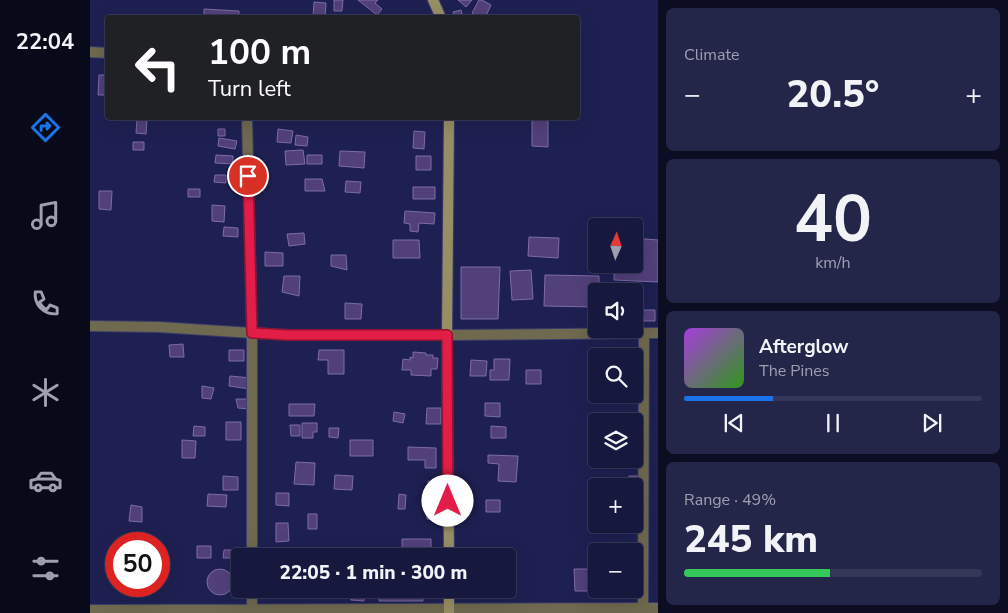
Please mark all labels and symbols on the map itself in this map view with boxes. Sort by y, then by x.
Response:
pin [227,155,269,197]
north arrow [588,218,642,272]
position arrow [421,474,473,526]
speed limit sign: 50 [105,532,170,597]

